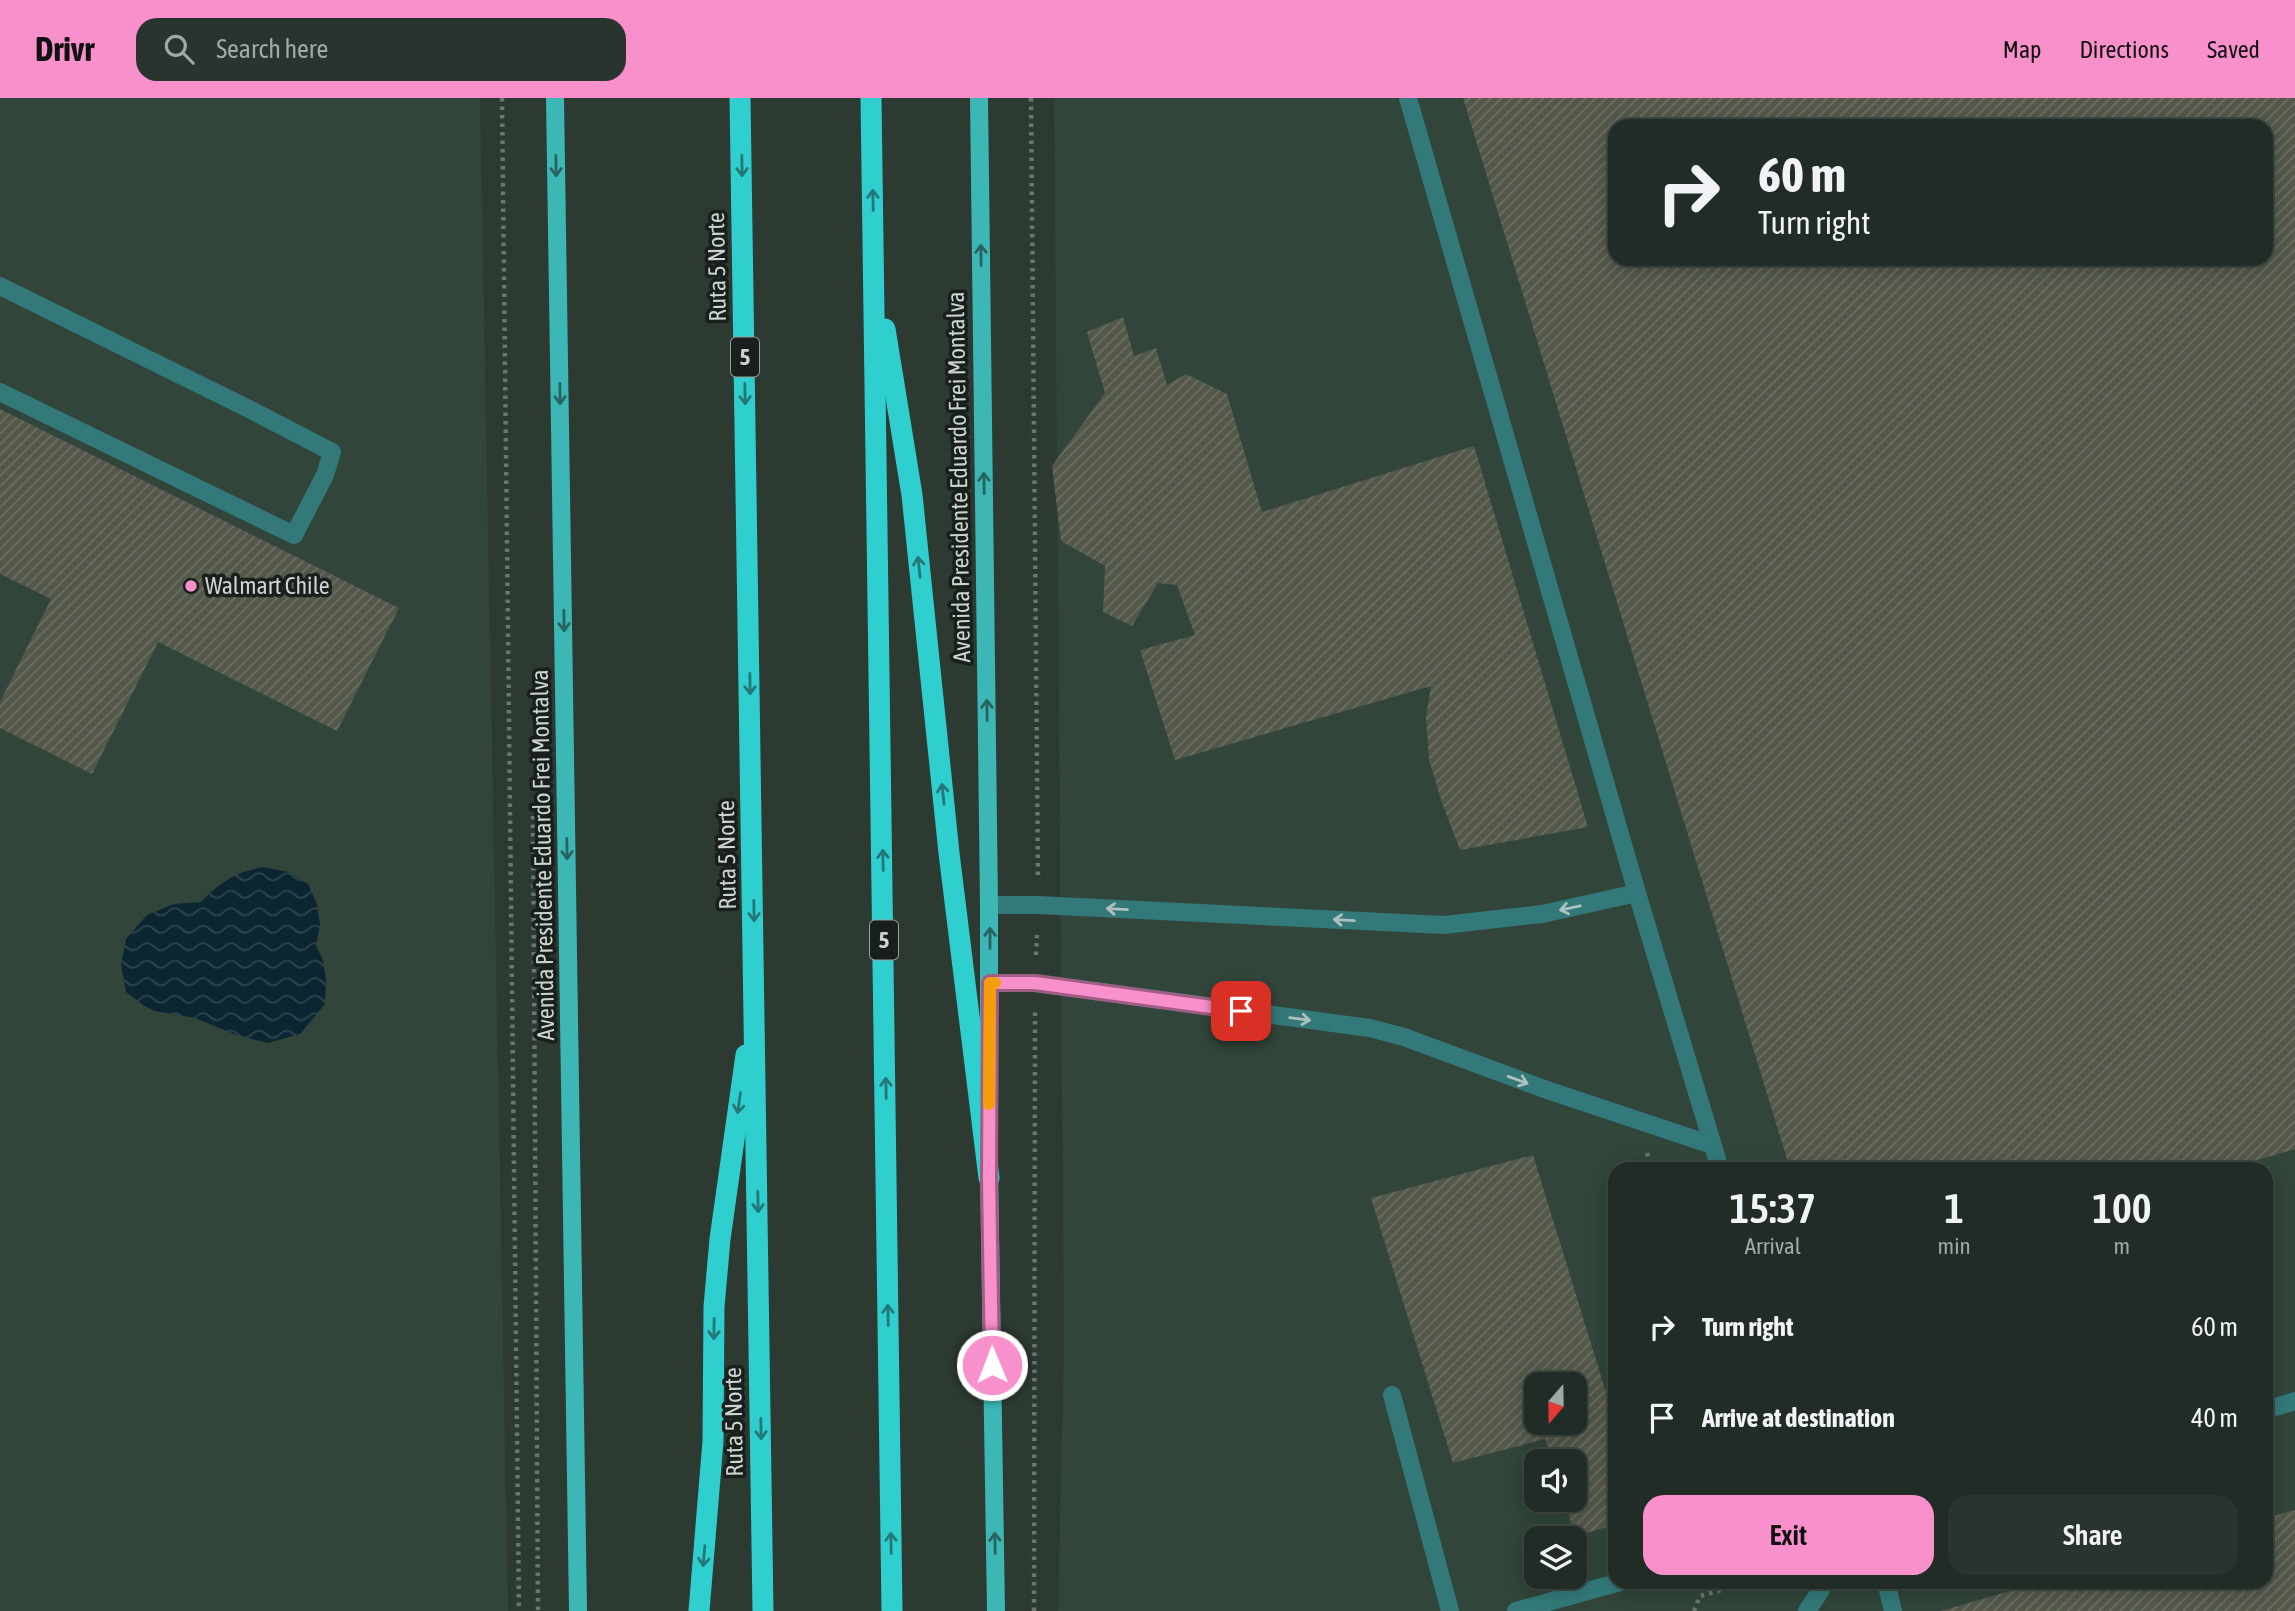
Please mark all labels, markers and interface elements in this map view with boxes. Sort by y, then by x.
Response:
search box [136,18,626,81]
text: Drivr [35,30,94,68]
icon: search [160,30,198,68]
text: Search here [216,34,328,64]
text: Map [2003,36,2041,63]
text: Directions [2079,36,2169,63]
text: Saved [2207,36,2260,63]
text: 60 m [1758,146,1846,202]
icon: right [1643,147,1734,238]
one-way arrow [549,154,563,177]
one-way arrow [735,154,748,177]
one-way arrow [866,189,880,212]
text: Turn right [1758,204,1871,241]
street label: Ruta 5 Norte [702,212,731,322]
one-way arrow [974,244,987,267]
street label: Avenida Presidente Eduardo Frei Montalva [942,291,975,663]
road number: 5 [731,338,759,376]
one-way arrow [554,382,567,405]
one-way arrow [739,382,752,405]
one-way arrow [977,472,991,495]
one-way arrow [913,556,926,579]
place label: Walmart Chile [205,572,330,599]
marker: Walmart Chile [183,578,199,594]
one-way arrow [557,609,571,632]
street label: Avenida Presidente Eduardo Frei Montalva [526,669,559,1041]
one-way arrow [743,672,757,695]
one-way arrow [980,699,994,722]
one-way arrow [936,783,949,805]
street label: Ruta 5 Norte [712,800,741,910]
one-way arrow [560,837,574,860]
one-way arrow [876,849,889,872]
one-way arrow [747,899,761,922]
one-way arrow [1559,901,1582,915]
one-way arrow [1106,902,1129,915]
one-way arrow [1333,913,1356,926]
road number: 5 [870,920,898,960]
one-way arrow [983,927,997,950]
pin [1211,981,1271,1041]
icon: arrive [1222,992,1260,1030]
one-way arrow [1289,1012,1311,1025]
one-way arrow [1507,1075,1529,1087]
one-way arrow [879,1077,892,1100]
one-way arrow [732,1091,745,1114]
text: 15:37 [1730,1184,1816,1232]
text: 1 [1944,1184,1964,1232]
text: 100 [2092,1184,2151,1232]
one-way arrow [751,1190,765,1213]
text: Arrival [1745,1233,1801,1259]
text: min [1938,1233,1971,1259]
text: m [2114,1233,2130,1259]
one-way arrow [882,1304,895,1327]
icon: right [1643,1308,1681,1346]
text: Turn right [1702,1312,1793,1342]
text: 60 m [2191,1312,2238,1342]
one-way arrow [707,1317,721,1340]
position arrow [955,1328,1029,1402]
street label: Ruta 5 Norte [719,1367,748,1477]
north arrow [1524,1372,1587,1435]
map controls [1524,1372,1587,1589]
icon: arrive [1643,1399,1681,1437]
text: Arrive at destination [1702,1403,1895,1433]
text: 40 m [2191,1403,2238,1433]
one-way arrow [754,1418,768,1441]
button: sound [1524,1449,1587,1512]
button: Exit [1643,1495,1934,1575]
button: Share [1948,1495,2238,1575]
button: layers [1524,1526,1587,1589]
one-way arrow [884,1532,898,1555]
one-way arrow [988,1532,1002,1555]
one-way arrow [697,1544,710,1567]

